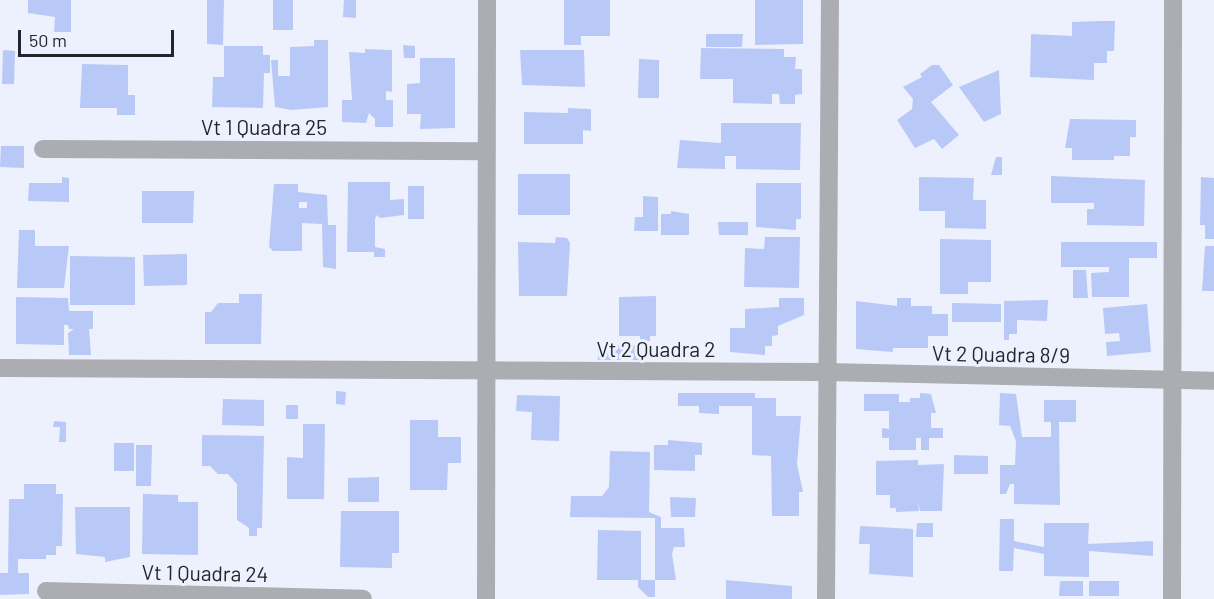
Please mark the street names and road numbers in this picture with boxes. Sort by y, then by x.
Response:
street label: Vt 1 Quadra 25 [201,114,327,140]
street label: Vt 2 Quadra 2 [596,336,716,362]
street label: Vt 2 Quadra 8/9 [932,340,1070,368]
street label: Vt 1 Quadra 24 [141,559,269,587]

